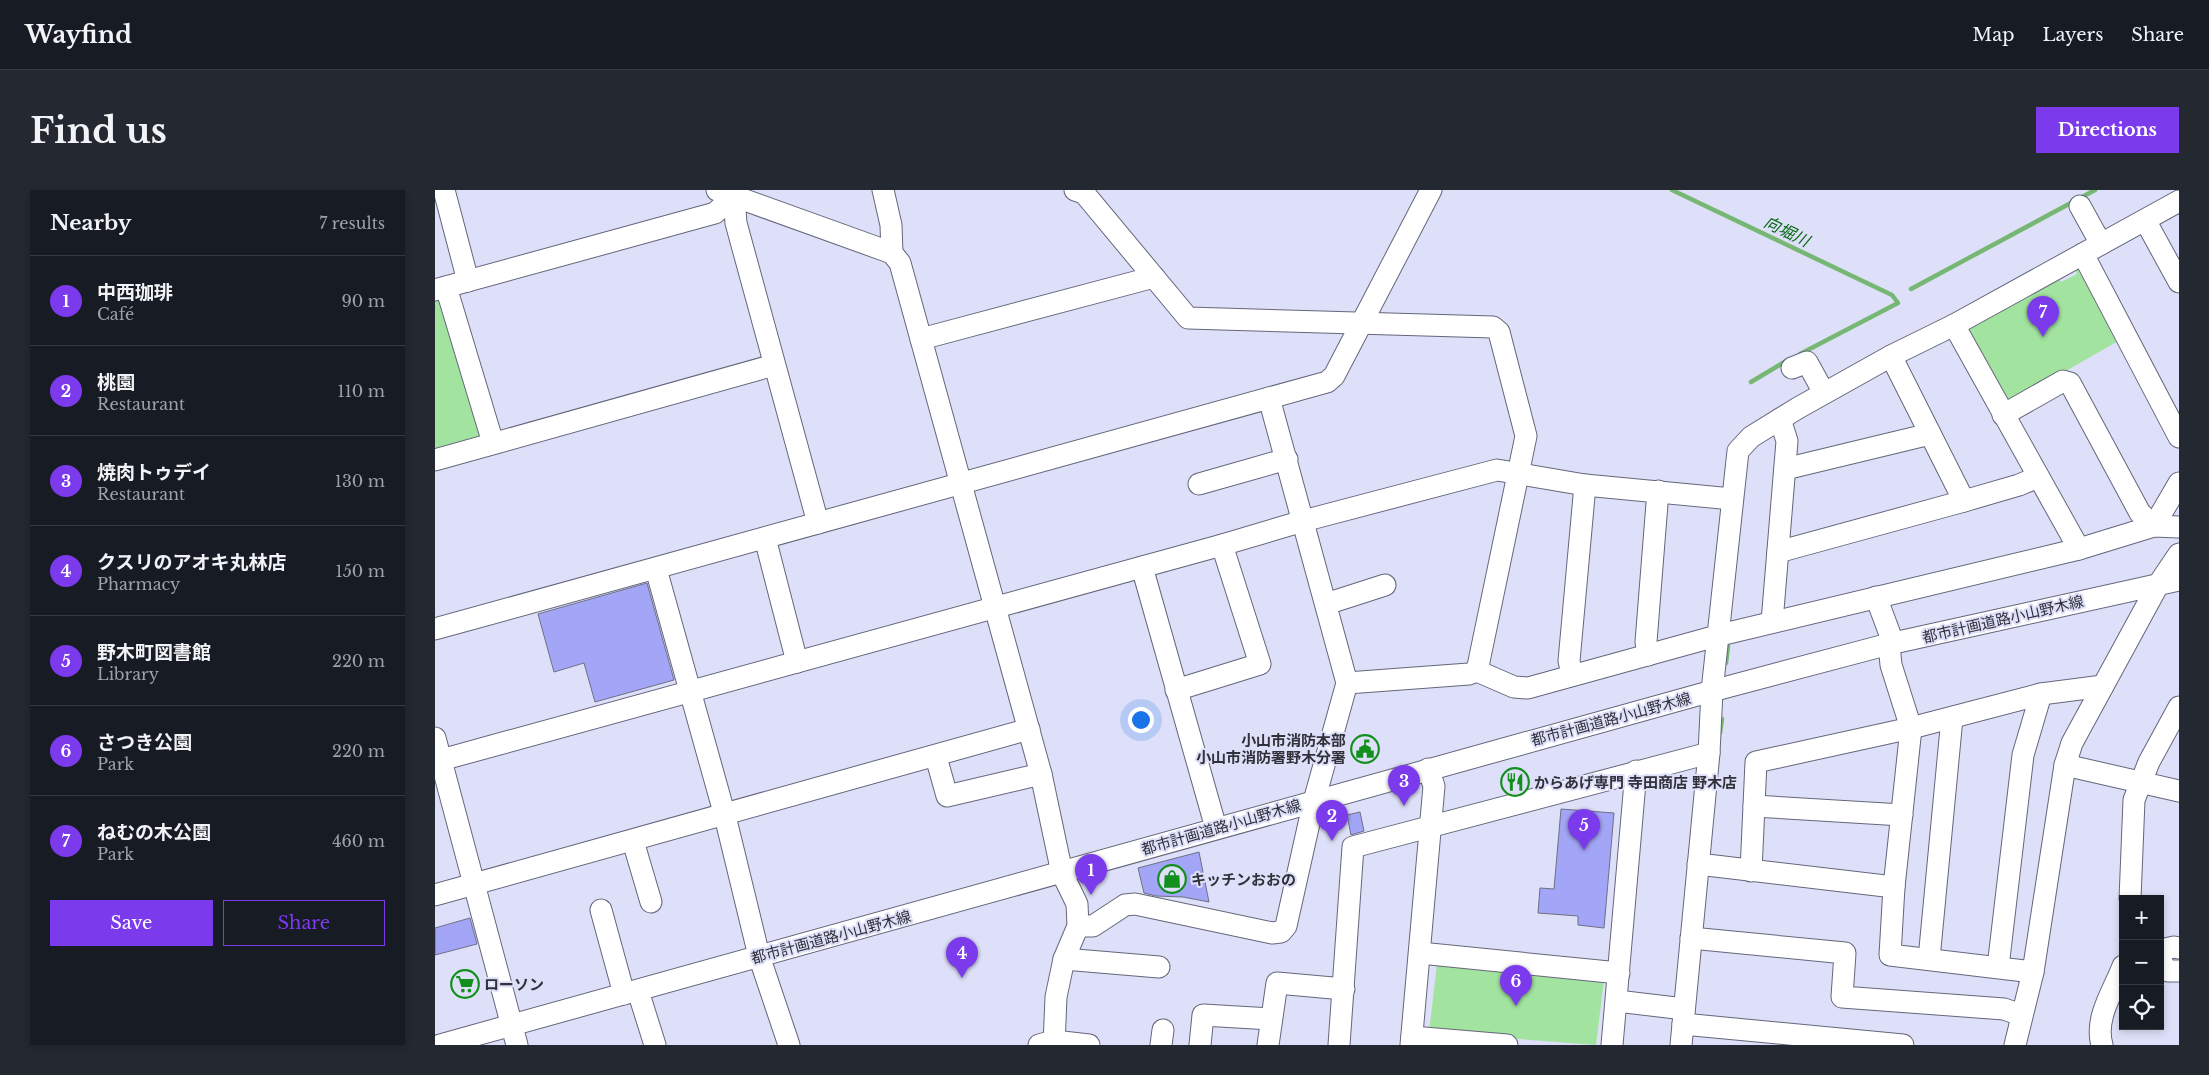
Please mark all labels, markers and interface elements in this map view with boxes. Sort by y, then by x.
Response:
text: Wayfind [25,20,132,49]
text: Map [1973,24,2014,46]
text: Layers [2042,24,2103,46]
text: Share [2131,24,2184,46]
button: Directions [2036,107,2179,153]
text: Find us [30,109,167,152]
text: Nearby [50,210,131,236]
water label: 向堀川 [1761,211,1815,251]
text: 7 results [319,213,385,233]
text: 中西珈琲 [97,281,173,304]
text: 1 [63,291,69,311]
text: 90 m [342,291,385,311]
pin: 7 [2027,296,2059,337]
text: Café [97,304,134,324]
text: 桃園 [97,371,135,394]
text: 2 [61,381,71,401]
text: 110 m [338,381,385,401]
text: Restaurant [97,394,185,414]
text: 焼肉トゥデイ [97,461,211,484]
text: 3 [61,471,71,491]
text: 130 m [335,471,385,491]
text: Restaurant [97,484,185,504]
text: クスリのアオキ丸林店 [97,551,286,574]
text: 4 [61,561,71,581]
text: 150 m [336,561,385,581]
text: Pharmacy [97,574,180,594]
street label: 都市計画道路小山野木線 [1920,591,2086,647]
text: 野木町図書館 [97,641,211,664]
text: 5 [61,651,71,671]
text: 220 m [332,651,385,671]
text: Library [97,664,159,684]
street label: 都市計画道路小山野木線 [1529,688,1693,750]
your location [1128,707,1154,733]
text: さつき公園 [97,731,192,754]
place label: 小山市消防本部 小山市消防署野木分署 [1196,731,1346,767]
public building icon: 小山市消防本部 小山市消防署野木分署 [1350,734,1380,764]
text: 6 [61,741,71,761]
text: 220 m [332,741,385,761]
text: Park [97,754,134,774]
pin: 3 [1388,765,1420,806]
restaurant icon: からあげ専門 寺田商店 野木店 [1500,767,1530,797]
place label: からあげ専門 寺田商店 野木店 [1534,773,1737,792]
street label: 都市計画道路小山野木線 [1139,795,1303,859]
pin: 2 [1316,800,1348,841]
pin: 5 [1568,809,1600,850]
text: ねむの木公園 [97,821,211,844]
text: 7 [62,831,70,851]
text: 460 m [332,831,385,851]
text: Park [97,844,134,864]
pin: 1 [1075,854,1107,895]
shop icon: キッチンおおの [1157,864,1187,894]
place label: キッチンおおの [1191,870,1296,889]
map controls [2119,895,2164,1030]
button: + [2119,895,2164,940]
button: Save [50,900,213,946]
button: Share [223,900,385,946]
street label: 都市計画道路小山野木線 [749,906,913,968]
pin: 4 [946,937,978,978]
button: − [2119,940,2164,985]
pin: 6 [1500,965,1532,1006]
supermarket icon: ローソン [450,969,480,999]
place label: ローソン [484,975,544,994]
button: locate [2119,985,2164,1030]

